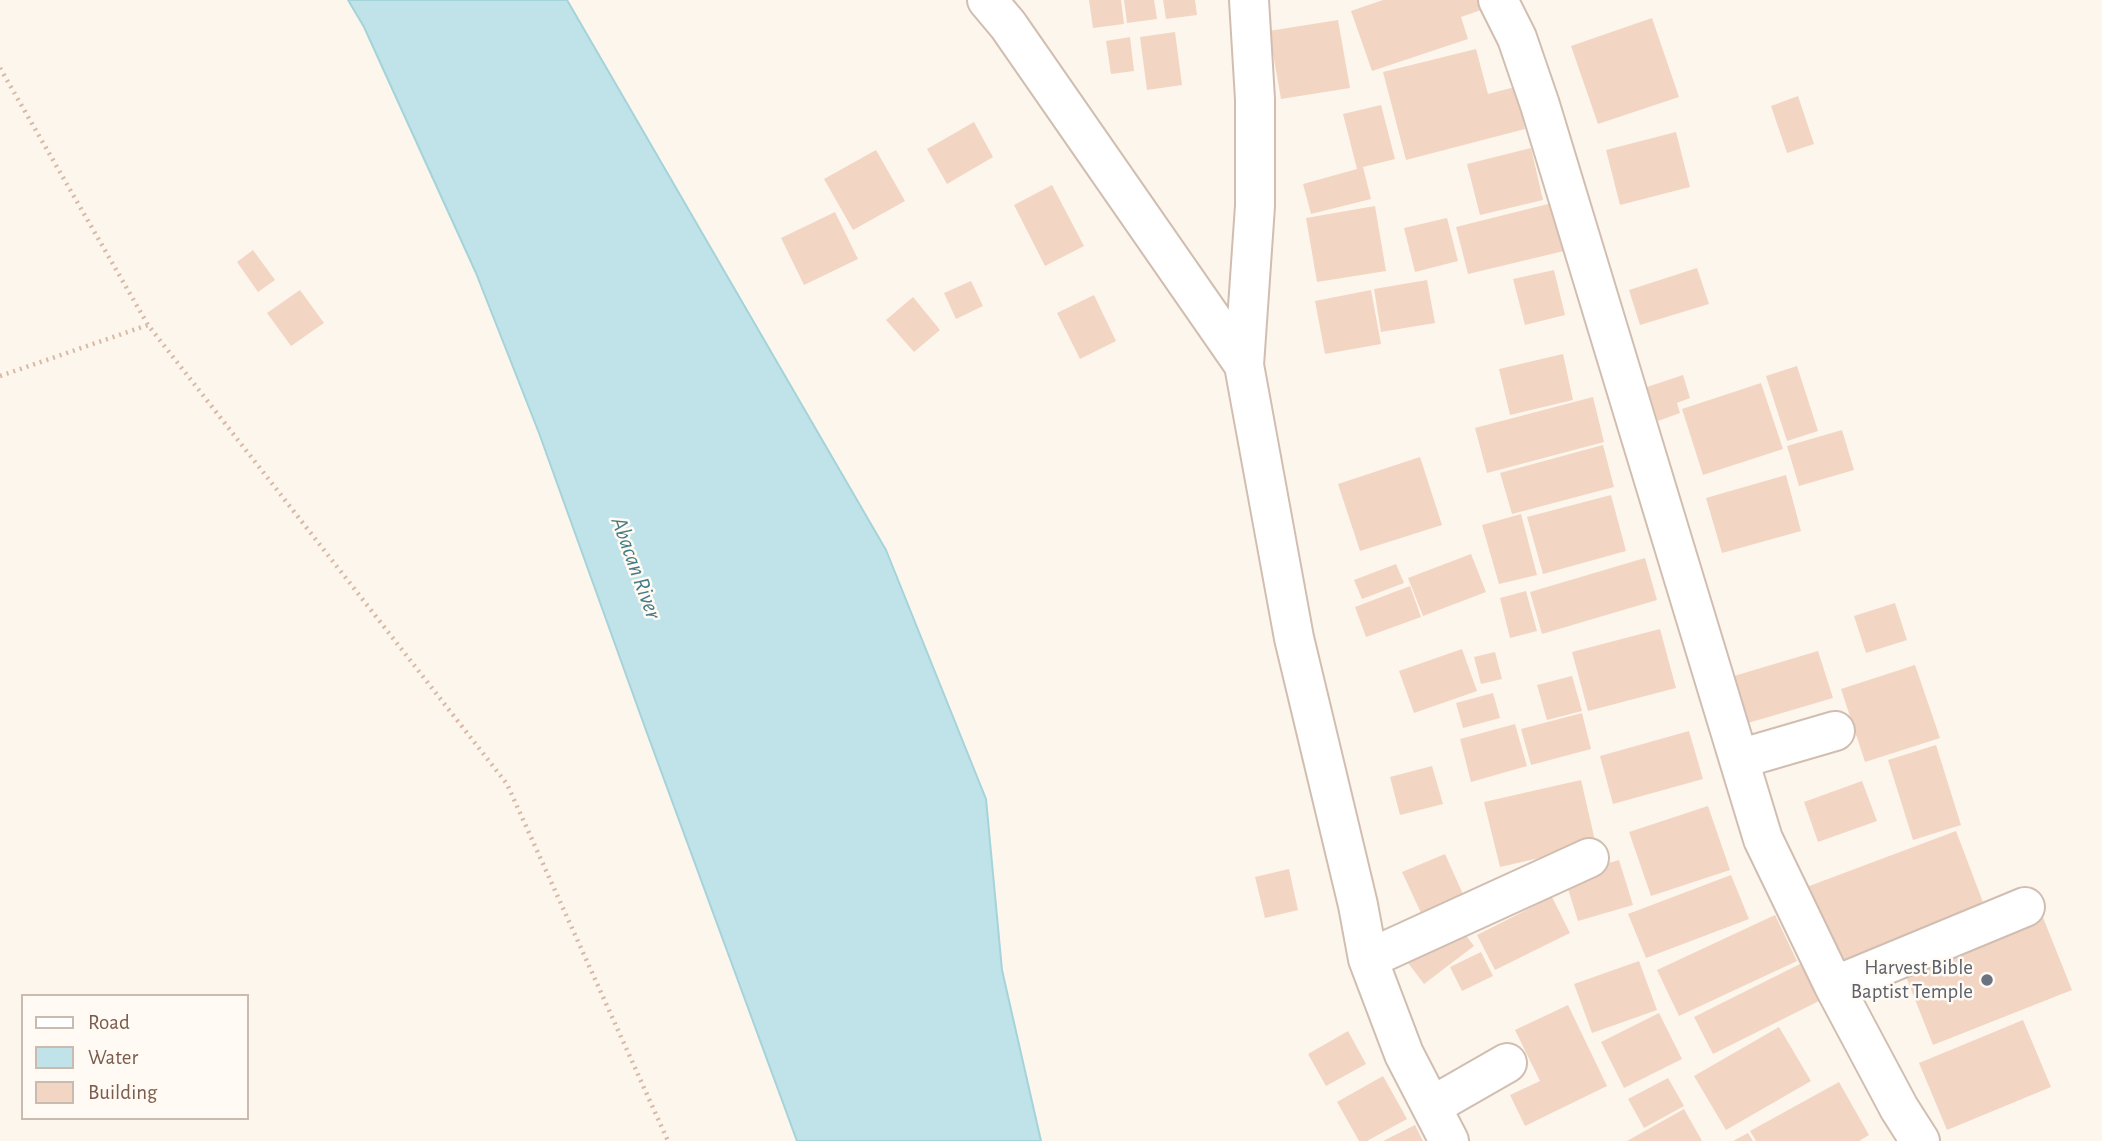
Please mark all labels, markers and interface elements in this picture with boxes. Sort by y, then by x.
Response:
water label: Abacan River [605,513,667,623]
place label: Harvest Bible Baptist Temple [1851,955,1973,1005]
marker: Harvest Bible Baptist Temple [1979,972,1995,988]
legend [21,994,248,1120]
text: Road [88,1012,130,1033]
text: Water [88,1047,138,1068]
text: Building [88,1082,157,1103]

